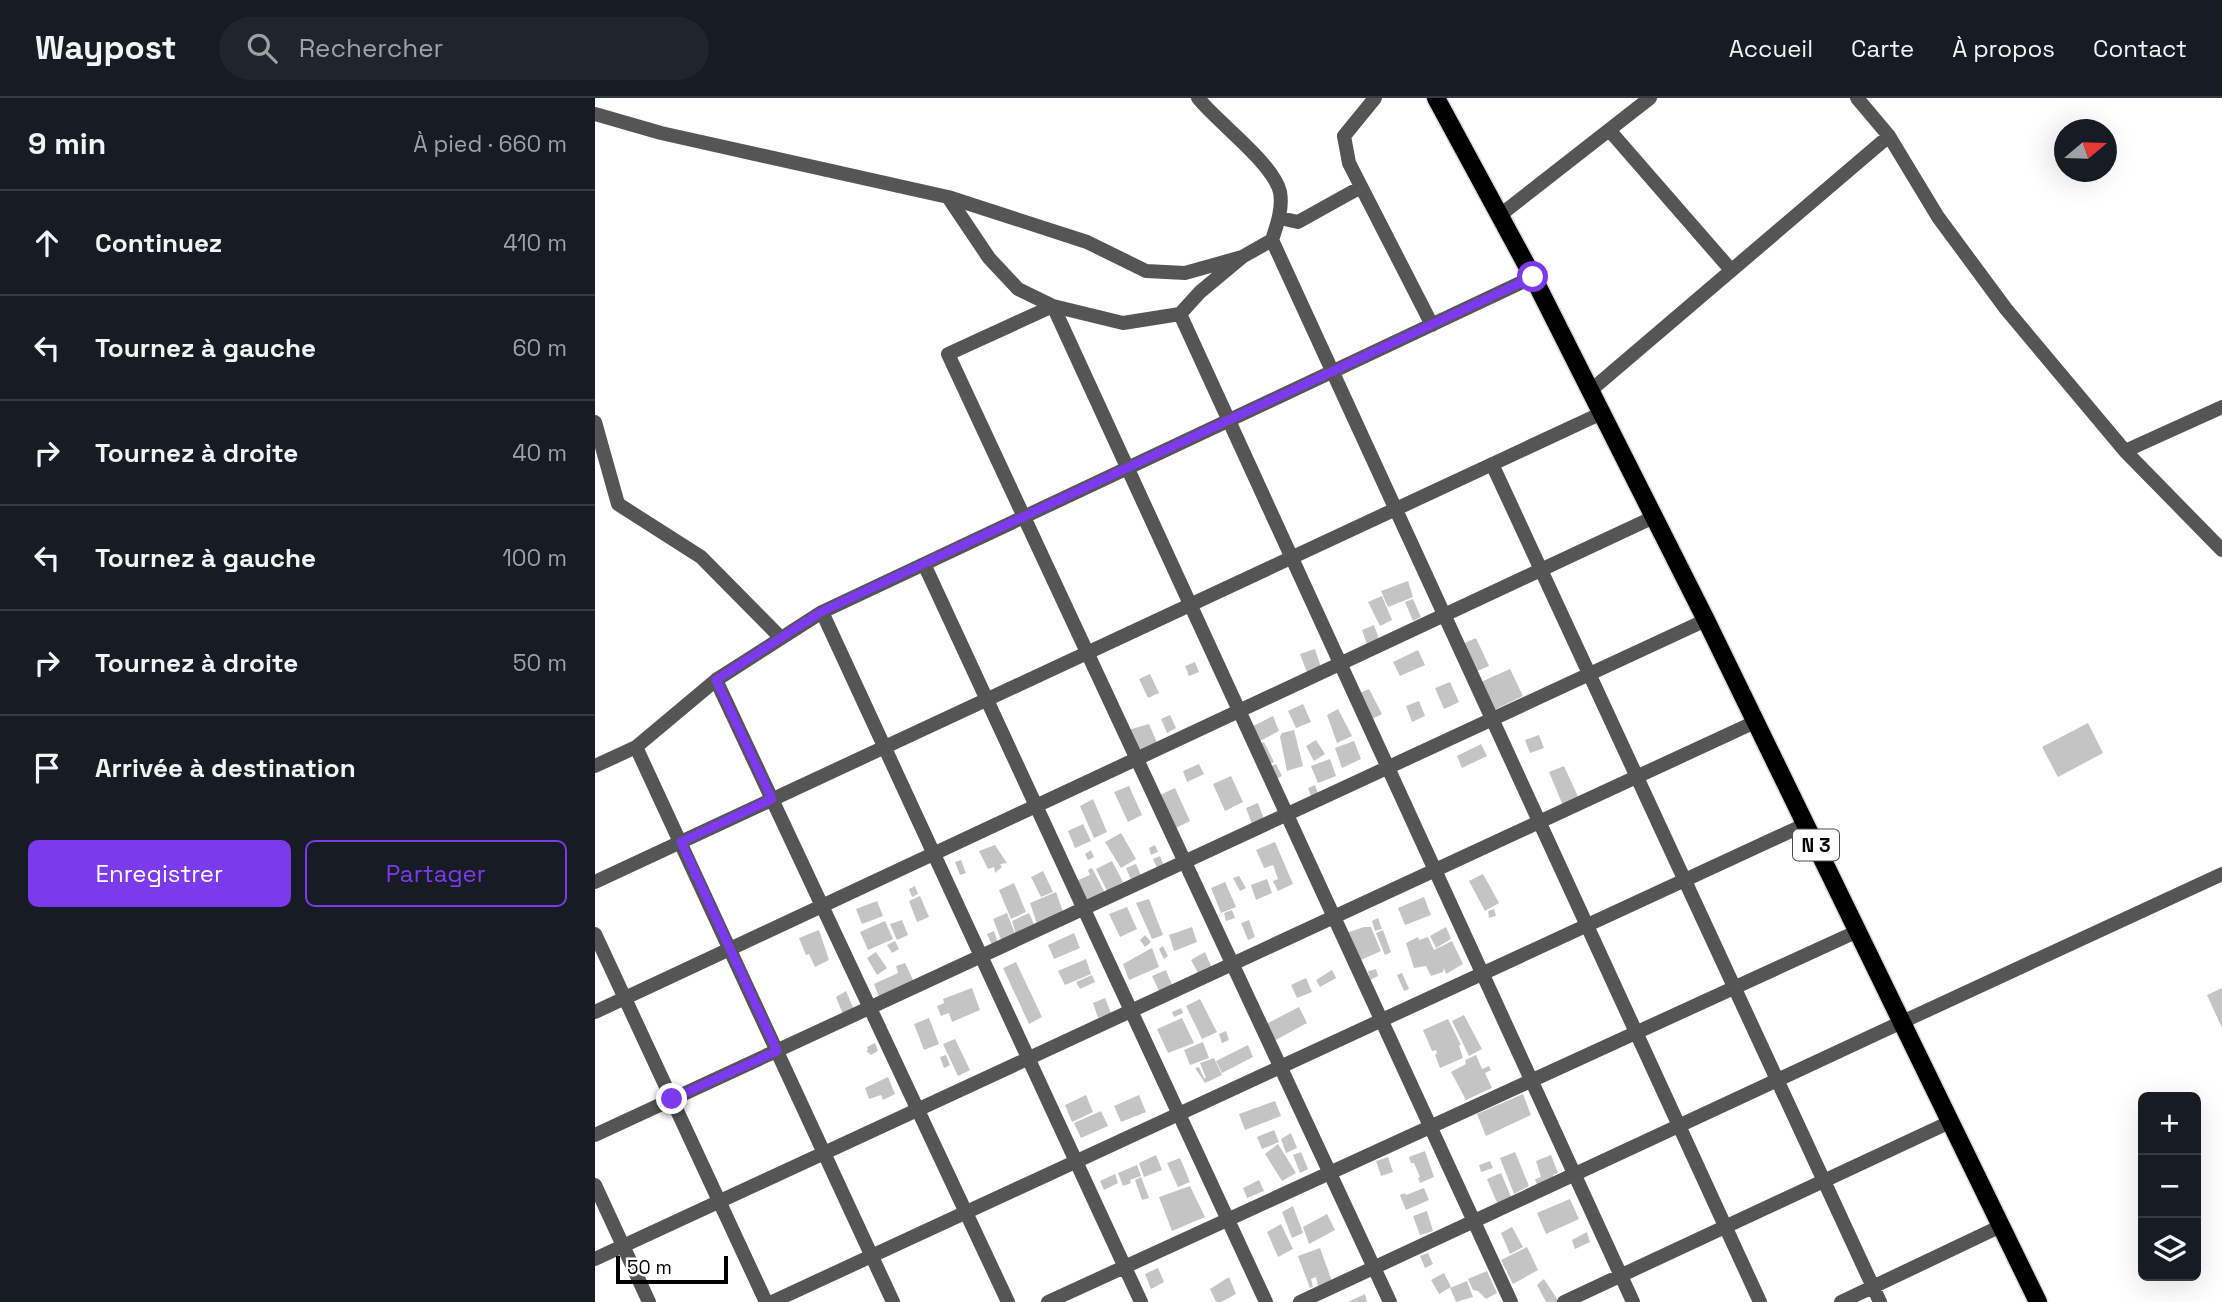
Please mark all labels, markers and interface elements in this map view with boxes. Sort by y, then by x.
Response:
search box [219,17,709,80]
text: Waypost [35,27,177,69]
icon: search [243,29,281,67]
text: Rechercher [299,31,443,65]
text: Accueil [1729,33,1813,64]
text: Carte [1851,33,1914,64]
text: À propos [1952,33,2055,64]
text: Contact [2093,33,2187,64]
north arrow [2054,119,2117,182]
text: 9 min [28,124,106,163]
text: À pied · 660 m [413,129,567,159]
icon: ahead [28,224,66,262]
text: Continuez [95,226,222,260]
text: 410 m [503,228,567,258]
route start [1517,261,1548,292]
icon: left [28,329,66,367]
text: Tournez à gauche [95,331,316,365]
text: 60 m [512,333,567,363]
icon: right [28,434,66,472]
text: Tournez à droite [95,436,298,470]
text: 40 m [512,438,567,468]
icon: left [28,539,66,577]
text: Tournez à gauche [95,541,316,575]
text: 100 m [502,543,567,573]
icon: right [28,644,66,682]
text: Tournez à droite [95,646,298,680]
text: 50 m [513,648,567,678]
icon: arrive [28,749,66,787]
text: Arrivée à destination [95,751,356,785]
road number: N 3 [1793,830,1839,860]
button: Enregistrer [28,840,291,907]
button: Partager [305,840,567,907]
route end [656,1083,687,1114]
map controls [2138,1092,2201,1281]
button: + [2138,1092,2201,1155]
button: − [2138,1155,2201,1218]
button: layers [2138,1218,2201,1281]
scale bar [616,1253,728,1285]
text: 50 m [627,1255,672,1280]

